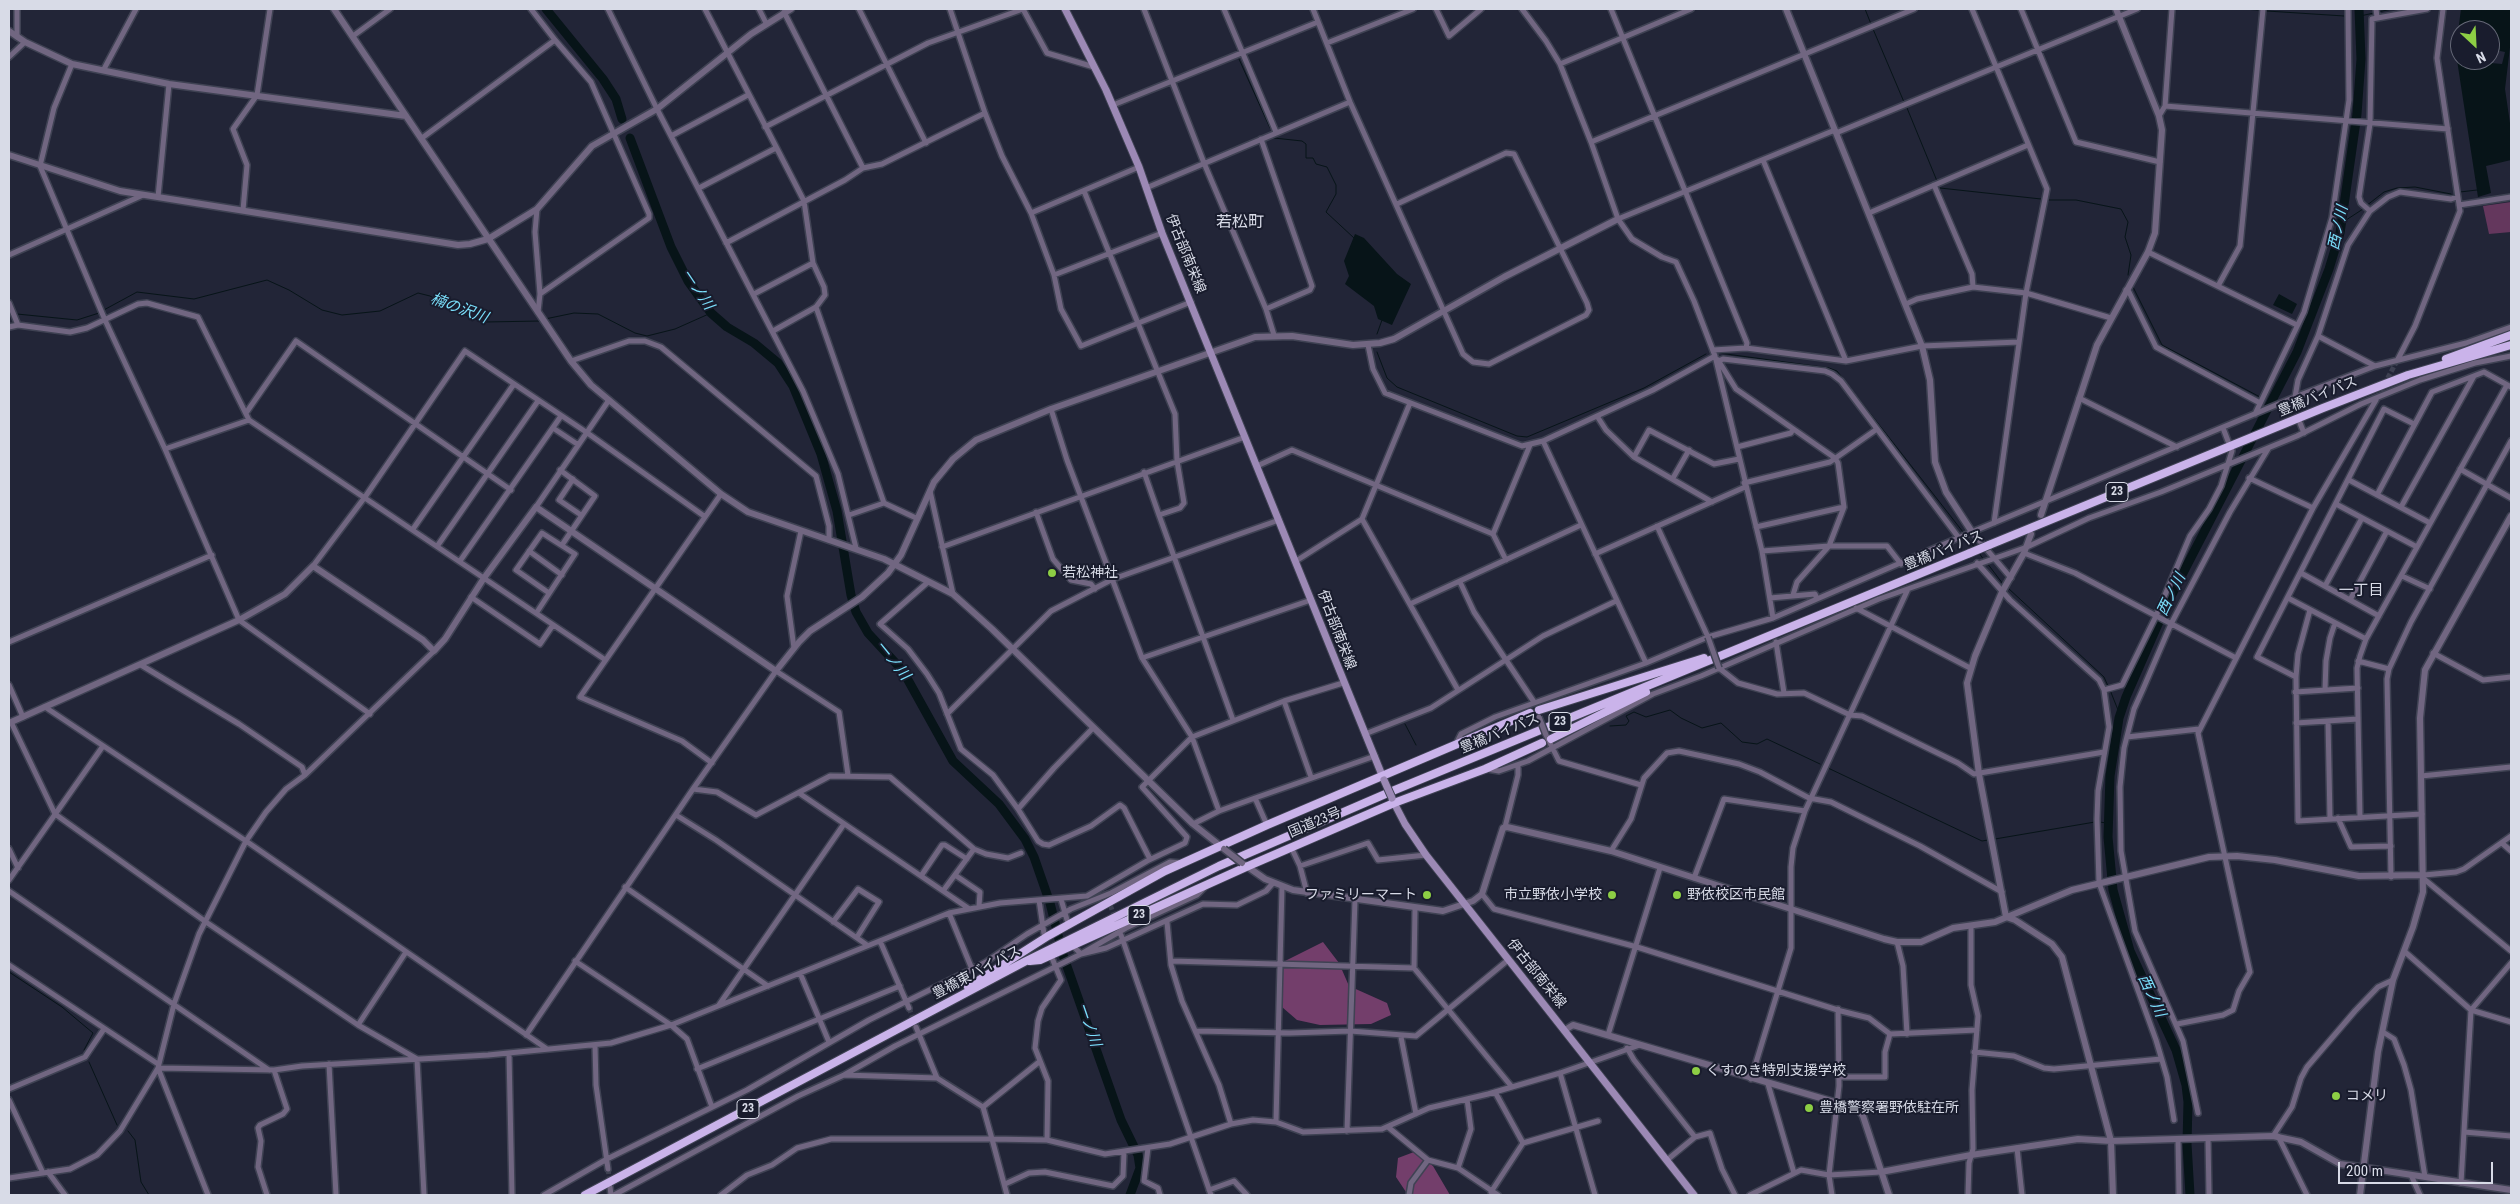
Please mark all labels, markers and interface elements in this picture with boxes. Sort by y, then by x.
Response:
north arrow [2450,20,2500,70]
text: N [2474,49,2488,67]
water label: 西ノ川 [2326,204,2352,252]
street label: 伊古部南栄線 [1161,212,1209,296]
district label: 若松町 [1216,213,1264,233]
water label: 一ノ川 [677,266,717,314]
water label: 楠の沢川 [428,290,490,328]
street label: 豊橋バイパス [2276,373,2360,421]
road number: 23 [2106,482,2128,502]
street label: 豊橋バイパス [1902,527,1986,575]
place label: 若松神社 [1062,565,1118,581]
marker: 若松神社 [1046,567,1058,579]
water label: 西ノ川 [2154,571,2190,619]
district label: 一丁目 [2339,582,2383,600]
street label: 伊古部南栄線 [1313,588,1359,672]
water label: 一ノ川 [871,638,913,684]
street label: 豊橋バイパス [1458,710,1542,758]
road number: 23 [1549,712,1571,732]
street label: 国道23号 [1286,804,1344,842]
place label: ファミリーマート [1305,887,1417,903]
place label: 市立野依小学校 [1504,887,1602,903]
place label: 野依校区市民館 [1687,887,1785,903]
marker: ファミリーマート [1421,889,1433,901]
marker: 市立野依小学校 [1606,889,1618,901]
marker: 野依校区市民館 [1671,889,1683,901]
road number: 23 [1128,906,1150,924]
street label: 伊古部南栄線 [1503,936,1569,1012]
street label: 豊橋東バイパス [930,943,1024,1003]
water label: 西ノ川 [2133,972,2169,1020]
water label: 一ノ川 [1072,1001,1104,1049]
place label: くすのき特別支援学校 [1706,1063,1846,1079]
marker: くすのき特別支援学校 [1690,1065,1702,1077]
place label: コメリ [2346,1088,2388,1104]
marker: コメリ [2330,1090,2342,1102]
road number: 23 [737,1100,759,1118]
place label: 豊橋警察署野依駐在所 [1819,1100,1959,1116]
marker: 豊橋警察署野依駐在所 [1803,1102,1815,1114]
scale bar [2340,1152,2495,1184]
text: 200 m [2346,1162,2383,1180]

